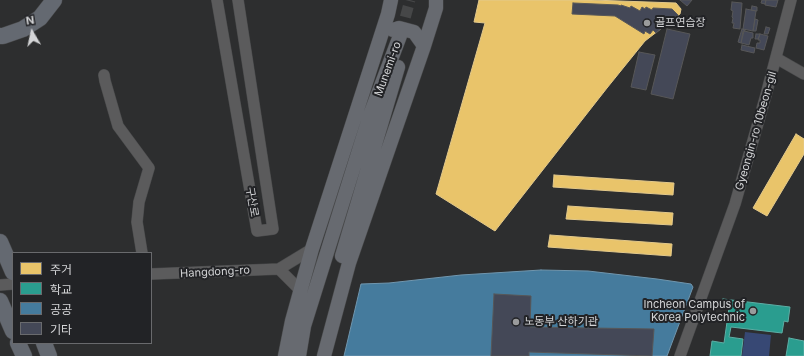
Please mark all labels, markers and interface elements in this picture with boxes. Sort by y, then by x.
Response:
north arrow [12,12,52,52]
text: N [25,13,35,28]
place label: 골프연습장 [655,16,706,30]
marker: 골프연습장 [642,18,652,28]
street label: Munemi-ro [372,40,404,98]
street label: Gyeongin-ro 10beon-gil [733,70,779,192]
street label: 구산로 [243,186,261,218]
legend [12,252,152,344]
text: 주거 [50,262,72,277]
street label: Hangdong-ro [180,264,250,280]
text: 학교 [50,282,72,297]
place label: Incheon Campus of Korea Polytechnic [644,298,745,324]
text: 공공 [50,302,72,317]
marker: Incheon Campus of Korea Polytechnic [748,306,758,316]
place label: 노동부 산하기관 [524,315,598,329]
marker: 노동부 산하기관 [511,317,521,327]
text: 기타 [50,322,72,337]

